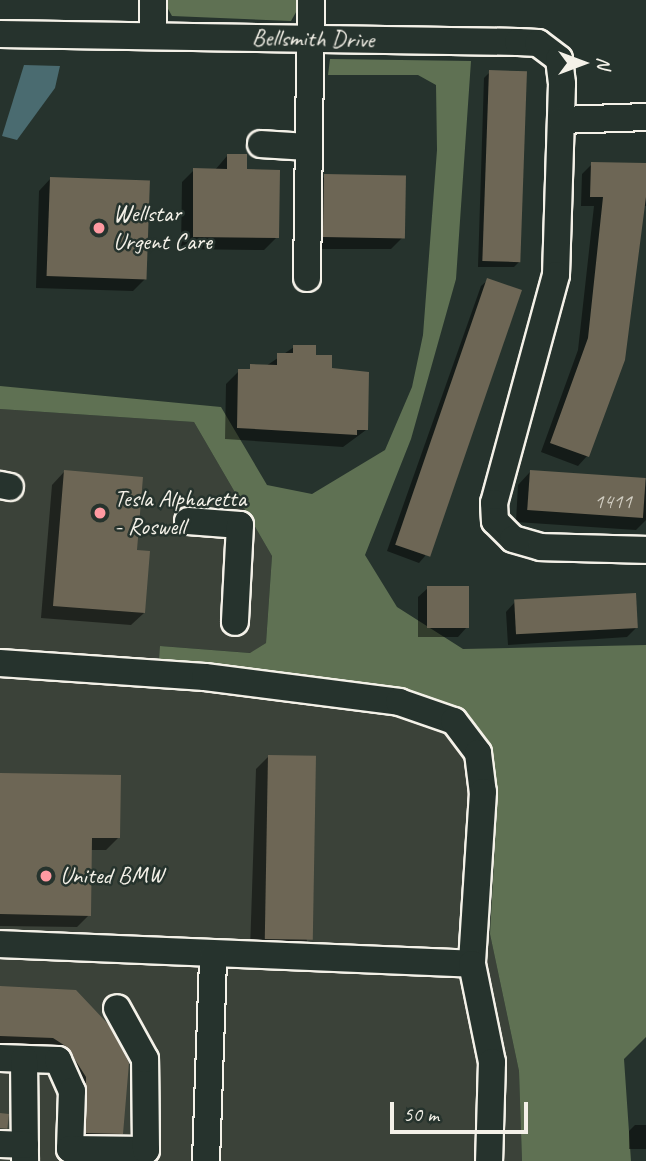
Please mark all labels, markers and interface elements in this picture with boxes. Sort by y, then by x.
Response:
street label: Bellsmith Drive [252,24,374,54]
north arrow [548,28,618,98]
text: N [592,57,616,69]
place label: Wellstar Urgent Care [113,200,213,256]
marker: Wellstar Urgent Care [91,220,107,236]
place label: Tesla Alpharetta - Roswell [114,485,247,541]
house number: 1411 [594,488,632,514]
marker: Tesla Alpharetta - Roswell [92,505,108,521]
place label: United BMW [60,862,164,890]
marker: United BMW [38,868,54,884]
scale bar [394,1088,532,1132]
text: 50 m [403,1101,439,1127]

